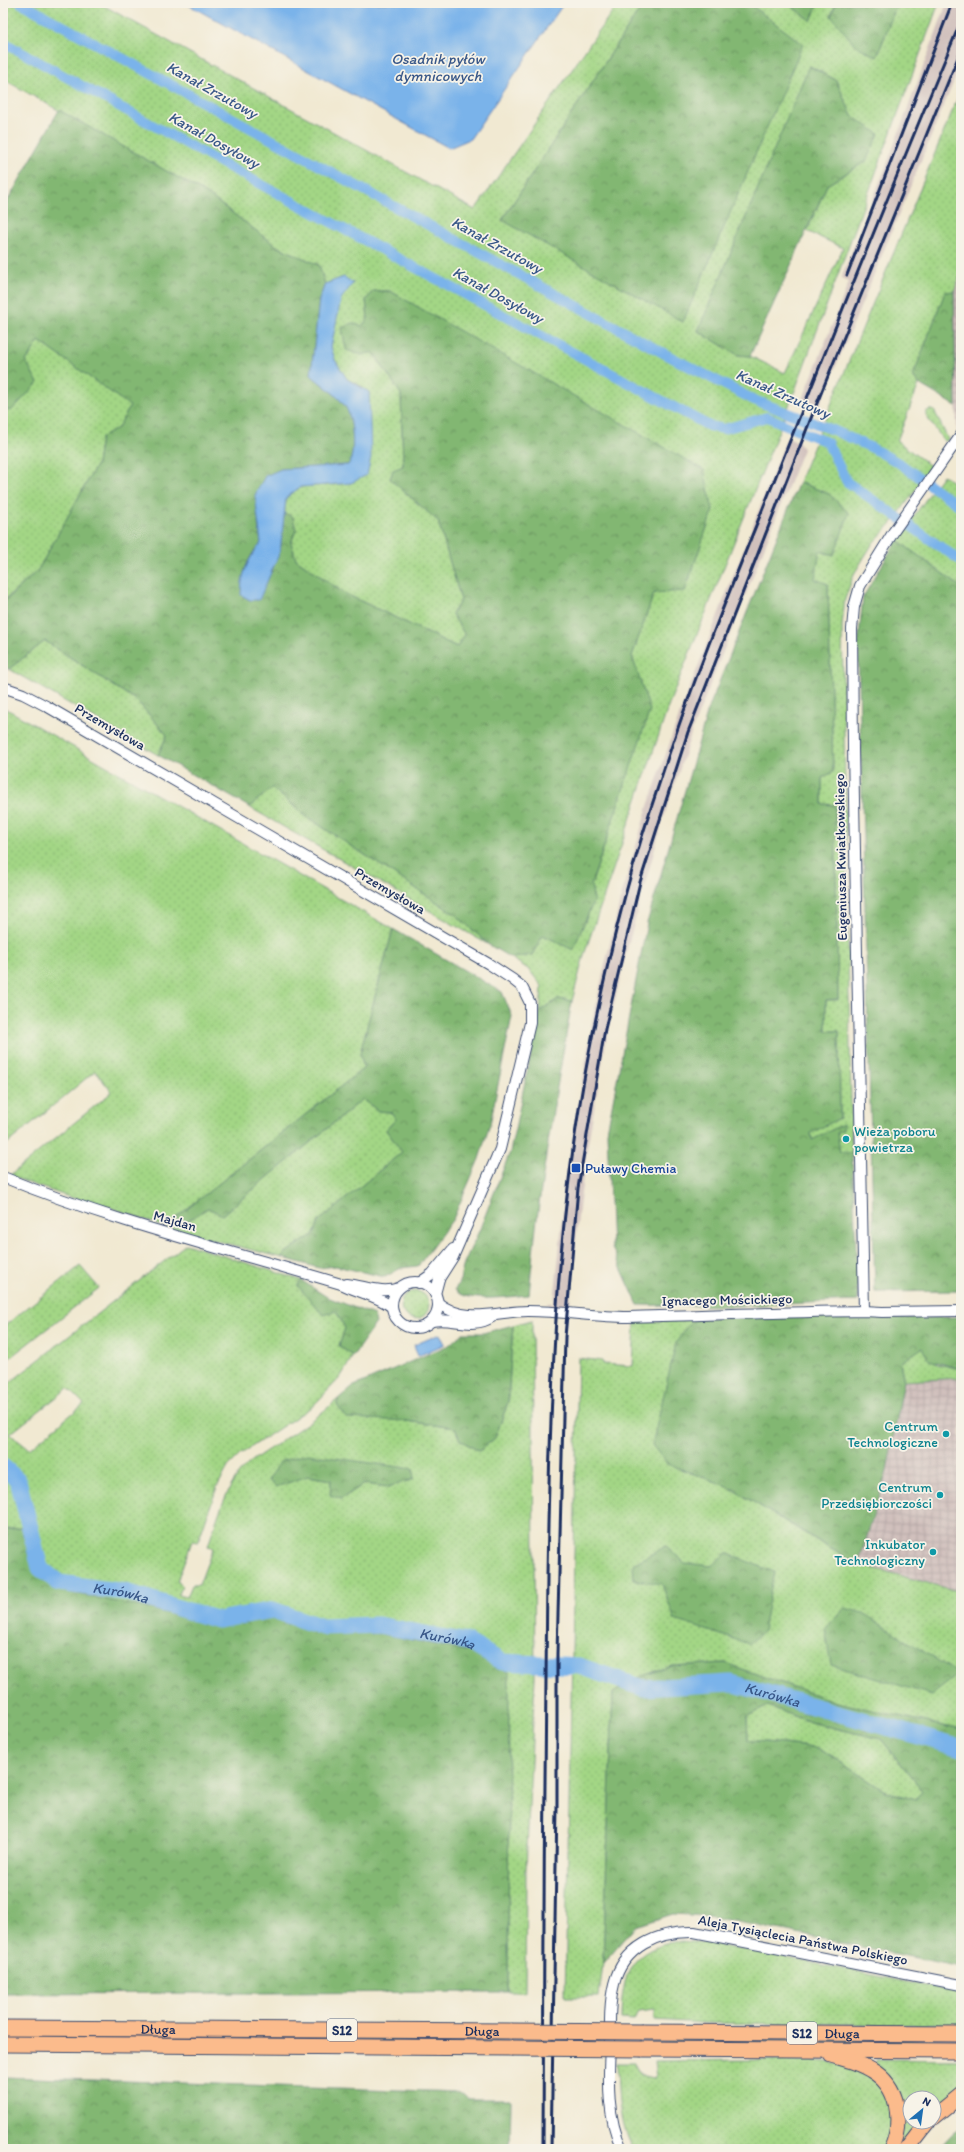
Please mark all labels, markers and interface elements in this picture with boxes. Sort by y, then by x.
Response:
water label: Osadnik pyłów dymnicowych [391,50,487,85]
water label: Kanał Zrzutowy [163,58,262,123]
water label: Kanał Dosyłowy [165,108,264,173]
water label: Kanał Zrzutowy [448,213,547,278]
water label: Kanał Dosyłowy [449,263,548,328]
water label: Kanał Zrzutowy [733,365,835,424]
street label: Przemysłowa [71,700,149,755]
street label: Eugeniusza Kwiatkowskiego [831,773,851,941]
street label: Przemysłowa [351,864,429,919]
place label: Wieża poboru powietrza [854,1123,936,1156]
marker: Wieża poboru powietrza [841,1134,851,1144]
place label: Puławy Chemia [585,1160,676,1177]
marker: Puławy Chemia [570,1162,582,1174]
street label: Majdan [151,1207,199,1235]
street label: Ignacego Mościckiego [662,1290,792,1310]
place label: Centrum Technologiczne [847,1418,938,1451]
marker: Centrum Technologiczne [941,1429,951,1439]
place label: Centrum Przedsiębiorczości [821,1479,932,1512]
marker: Centrum Przedsiębiorczości [935,1490,945,1500]
place label: Inkubator Technologiczny [834,1536,926,1569]
marker: Inkubator Technologiczny [928,1547,938,1557]
water label: Kurówka [91,1579,151,1608]
water label: Kurówka [418,1624,480,1654]
water label: Kurówka [742,1678,802,1711]
street label: Aleja Tysiąclecia Państwa Polskiego [697,1911,909,1969]
road number: S12 [327,2019,357,2041]
street label: Długa [140,2020,176,2038]
street label: Długa [464,2022,500,2039]
road number: S12 [787,2022,817,2044]
street label: Długa [824,2025,860,2042]
north arrow [902,2090,942,2130]
text: N [920,2094,933,2109]

